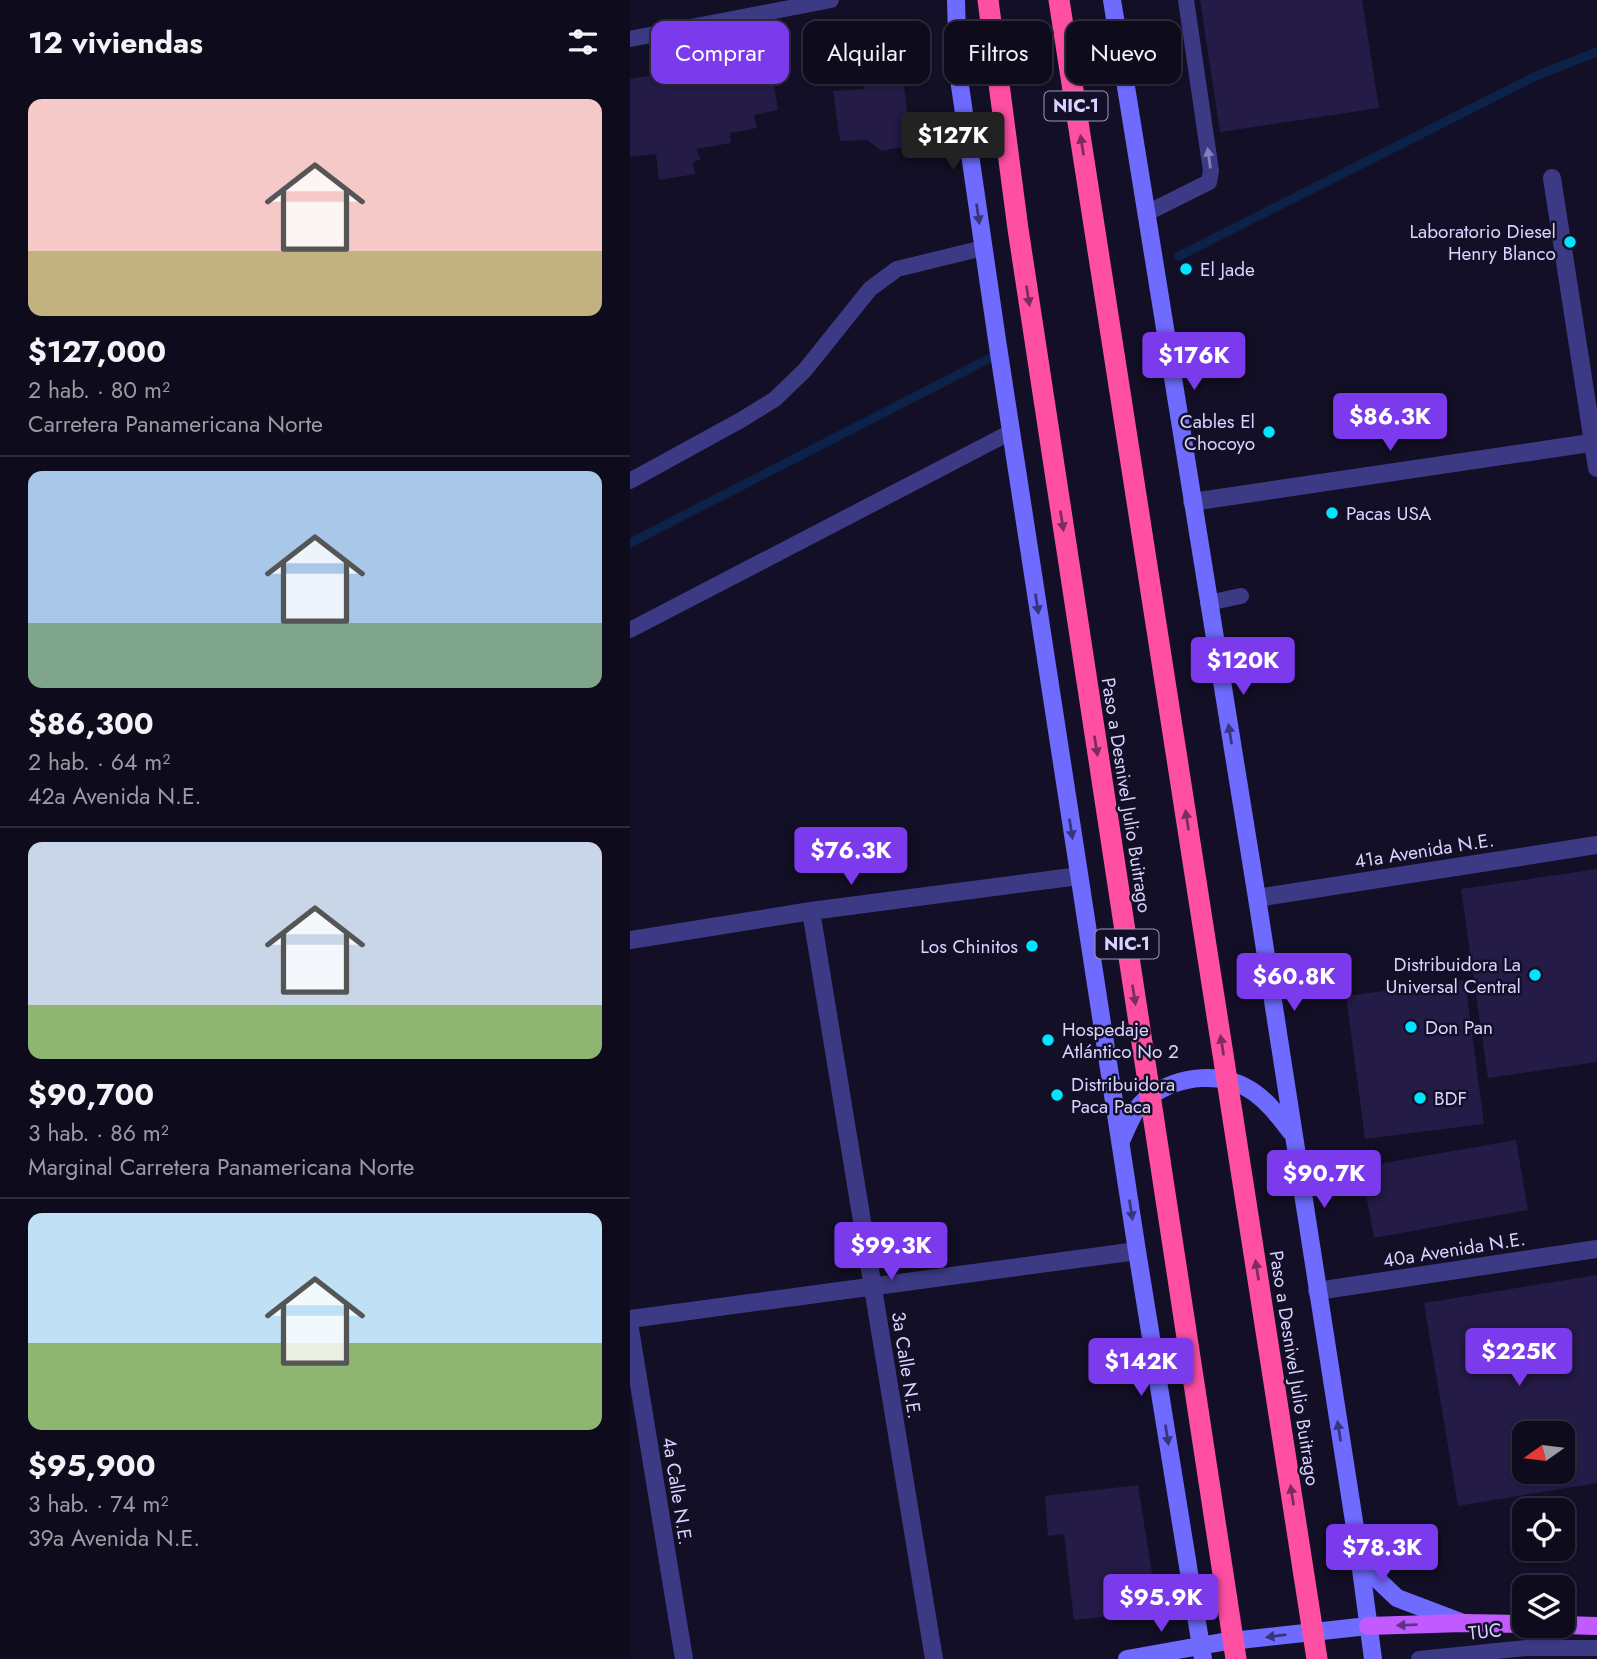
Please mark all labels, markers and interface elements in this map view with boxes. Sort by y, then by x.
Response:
text: 12 viviendas [28,21,203,64]
chip: Comprar [651,21,789,84]
chip: Alquilar [803,21,930,84]
chip: Filtros [944,21,1052,84]
chip: Nuevo [1066,21,1181,84]
icon: filters [564,23,602,61]
road number: NIC-1 [1044,92,1108,120]
pin: $127K [904,113,1002,172]
text: $127K [917,118,989,152]
one-way arrow [1076,134,1087,156]
icon: home [252,144,378,270]
one-way arrow [1203,147,1214,169]
one-way arrow [973,203,984,225]
place label: Laboratorio Diesel Henry Blanco [1410,218,1556,267]
marker: Laboratorio Diesel Henry Blanco [1562,234,1578,250]
place label: El Jade [1200,256,1255,283]
marker: El Jade [1178,261,1194,277]
one-way arrow [1023,286,1034,308]
text: $127,000 [28,330,166,373]
pin: $176K [1145,332,1243,392]
text: $176K [1158,338,1230,372]
text: 2 hab. · 80 m² [28,373,170,407]
pin: $86.3K [1333,393,1447,453]
text: $86.3K [1349,399,1431,433]
text: Carretera Panamericana Norte [28,407,323,441]
place label: Cables El Chocoyo [1180,408,1255,457]
marker: Cables El Chocoyo [1261,424,1277,440]
place label: Pacas USA [1346,500,1432,527]
marker: Pacas USA [1324,505,1340,521]
one-way arrow [1057,510,1068,532]
icon: home [252,516,378,642]
one-way arrow [1032,593,1043,615]
pin: $120K [1194,638,1292,697]
text: $120K [1207,643,1279,677]
street label: Paso a Desnivel Julio Buitrago [1095,676,1158,915]
text: $86,300 [28,702,154,745]
one-way arrow [1224,723,1235,745]
one-way arrow [1091,735,1102,757]
text: 2 hab. · 64 m² [28,745,170,779]
text: 42a Avenida N.E. [28,779,202,813]
one-way arrow [1182,809,1193,831]
one-way arrow [1066,818,1077,840]
street label: 41a Avenida N.E. [1352,826,1496,875]
pin: $76.3K [794,828,908,887]
text: $76.3K [810,833,892,867]
icon: home [252,887,378,1013]
road number: NIC-1 [1096,930,1158,959]
place label: Los Chinitos [920,933,1018,960]
marker: Los Chinitos [1024,938,1040,954]
place label: Distribuidora La Universal Central [1386,951,1521,1000]
pin: $60.8K [1237,954,1351,1013]
text: $60.8K [1253,959,1335,993]
marker: Distribuidora La Universal Central [1527,967,1543,983]
one-way arrow [1129,985,1140,1007]
place label: Don Pan [1425,1014,1493,1041]
place label: Hospedaje Atlántico No 2 [1062,1016,1179,1065]
marker: Don Pan [1403,1019,1419,1035]
marker: Hospedaje Atlántico No 2 [1040,1032,1056,1048]
one-way arrow [1216,1034,1227,1056]
place label: Distribuidora Paca Paca [1071,1071,1175,1120]
text: $90,700 [28,1073,154,1116]
place label: BDF [1434,1085,1467,1112]
marker: Distribuidora Paca Paca [1049,1087,1065,1103]
marker: BDF [1412,1090,1428,1106]
text: 3 hab. · 86 m² [28,1116,169,1150]
text: Marginal Carretera Panamericana Norte [28,1150,414,1184]
pin: $90.7K [1267,1150,1381,1210]
text: $90.7K [1283,1156,1365,1190]
one-way arrow [1125,1200,1136,1222]
pin: $99.3K [834,1222,948,1282]
street label: 40a Avenida N.E. [1381,1225,1527,1274]
text: $99.3K [850,1228,932,1262]
street label: Paso a Desnivel Julio Buitrago [1263,1249,1326,1488]
icon: home [252,1258,378,1384]
one-way arrow [1251,1259,1262,1281]
street label: 3a Calle N.E. [885,1310,928,1421]
pin: $225K [1470,1328,1568,1388]
text: $225K [1481,1334,1557,1368]
pin: $142K [1092,1338,1190,1398]
text: $142K [1104,1344,1178,1378]
one-way arrow [1333,1420,1344,1442]
north arrow [1512,1421,1575,1484]
map controls [1512,1421,1575,1638]
one-way arrow [1162,1424,1173,1446]
street label: 4a Calle N.E. [656,1435,699,1547]
text: $95,900 [28,1444,156,1487]
one-way arrow [1286,1484,1297,1506]
text: 3 hab. · 74 m² [28,1487,168,1521]
button: locate [1512,1498,1575,1561]
text: 39a Avenida N.E. [28,1521,200,1555]
pin: $78.3K [1325,1524,1439,1584]
text: $78.3K [1342,1530,1422,1564]
pin: $95.9K [1104,1574,1218,1634]
button: layers [1512,1575,1575,1638]
text: $95.9K [1119,1580,1203,1614]
street label: TUC [1467,1616,1503,1647]
one-way arrow [1396,1619,1418,1630]
one-way arrow [1265,1630,1287,1641]

